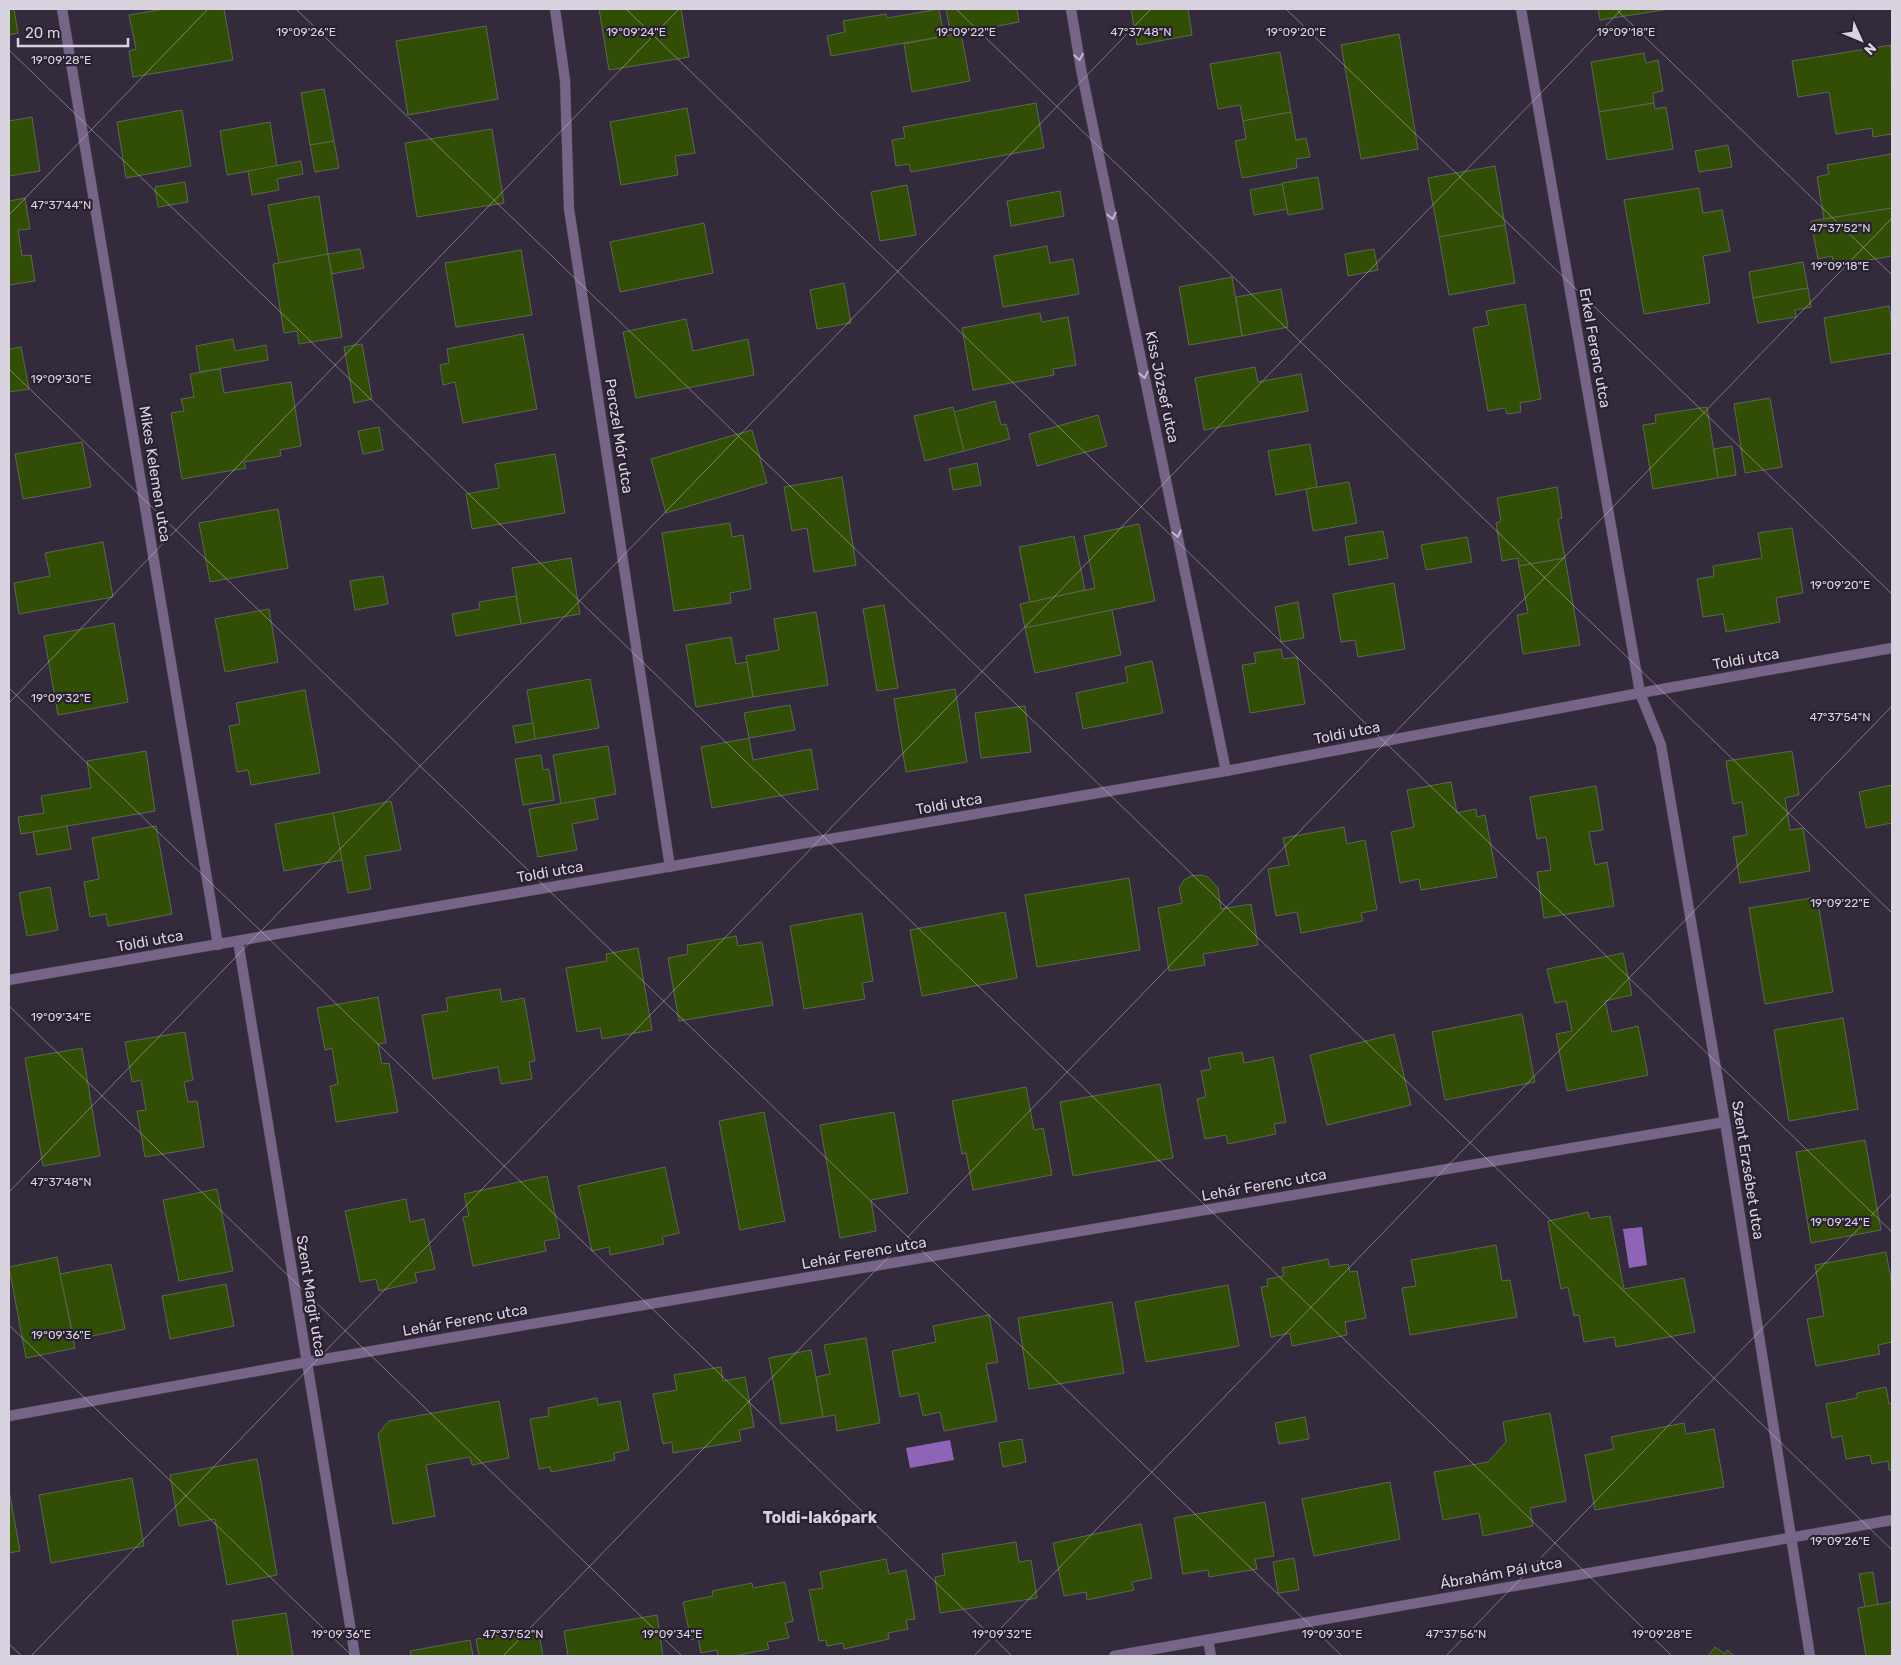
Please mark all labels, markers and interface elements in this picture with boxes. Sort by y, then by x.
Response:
scale bar [18,15,128,47]
north arrow [1836,15,1886,65]
text: 20 m [25,24,60,42]
text: 19°09'26"E [276,25,336,39]
text: 19°09'24"E [606,25,666,39]
text: 19°09'22"E [936,25,996,39]
text: 47°37'48"N [1110,25,1172,39]
text: 19°09'20"E [1266,25,1326,39]
text: 19°09'18"E [1597,25,1655,39]
text: N [1860,39,1880,58]
one-way arrow [1074,52,1084,61]
text: 19°09'28"E [31,53,91,67]
text: 47°37'44"N [31,198,91,212]
one-way arrow [1106,212,1116,221]
text: 47°37'52"N [1809,221,1871,235]
text: 19°09'18"E [1811,259,1869,273]
street label: Erkel Ferenc utca [1576,287,1614,409]
street label: Kiss József utca [1141,329,1183,445]
one-way arrow [1139,371,1149,380]
text: 19°09'30"E [31,372,91,386]
street label: Perczel Mór utca [601,377,637,495]
street label: Mikes Kelemen utca [135,405,175,543]
one-way arrow [1171,530,1182,539]
text: 19°09'20"E [1810,578,1870,592]
street label: Toldi utca [1711,644,1781,674]
text: 19°09'32"E [31,691,91,705]
text: 47°37'54"N [1809,710,1871,724]
street label: Toldi utca [1312,718,1382,748]
street label: Toldi utca [914,789,984,819]
street label: Toldi utca [515,857,585,887]
text: 19°09'22"E [1810,896,1870,910]
street label: Toldi utca [115,926,185,956]
text: 19°09'34"E [31,1010,91,1024]
street label: Szent Erzsébet utca [1728,1099,1768,1241]
street label: Lehár Ferenc utca [1200,1165,1328,1205]
text: 47°37'48"N [30,1175,92,1189]
text: 19°09'24"E [1810,1215,1870,1229]
street label: Lehár Ferenc utca [800,1233,928,1273]
street label: Szent Margit utca [292,1234,330,1358]
street label: Lehár Ferenc utca [401,1300,529,1340]
text: 19°09'36"E [31,1328,91,1342]
district label: Toldi-lakópark [763,1508,878,1527]
text: 19°09'26"E [1810,1534,1870,1548]
street label: Ábrahám Pál utca [1438,1553,1564,1593]
text: 19°09'36"E [311,1627,371,1641]
text: 47°37'52"N [482,1627,544,1641]
text: 19°09'34"E [642,1627,702,1641]
text: 19°09'32"E [972,1627,1032,1641]
text: 19°09'30"E [1302,1627,1362,1641]
text: 47°37'56"N [1426,1627,1486,1641]
text: 19°09'28"E [1632,1627,1692,1641]

